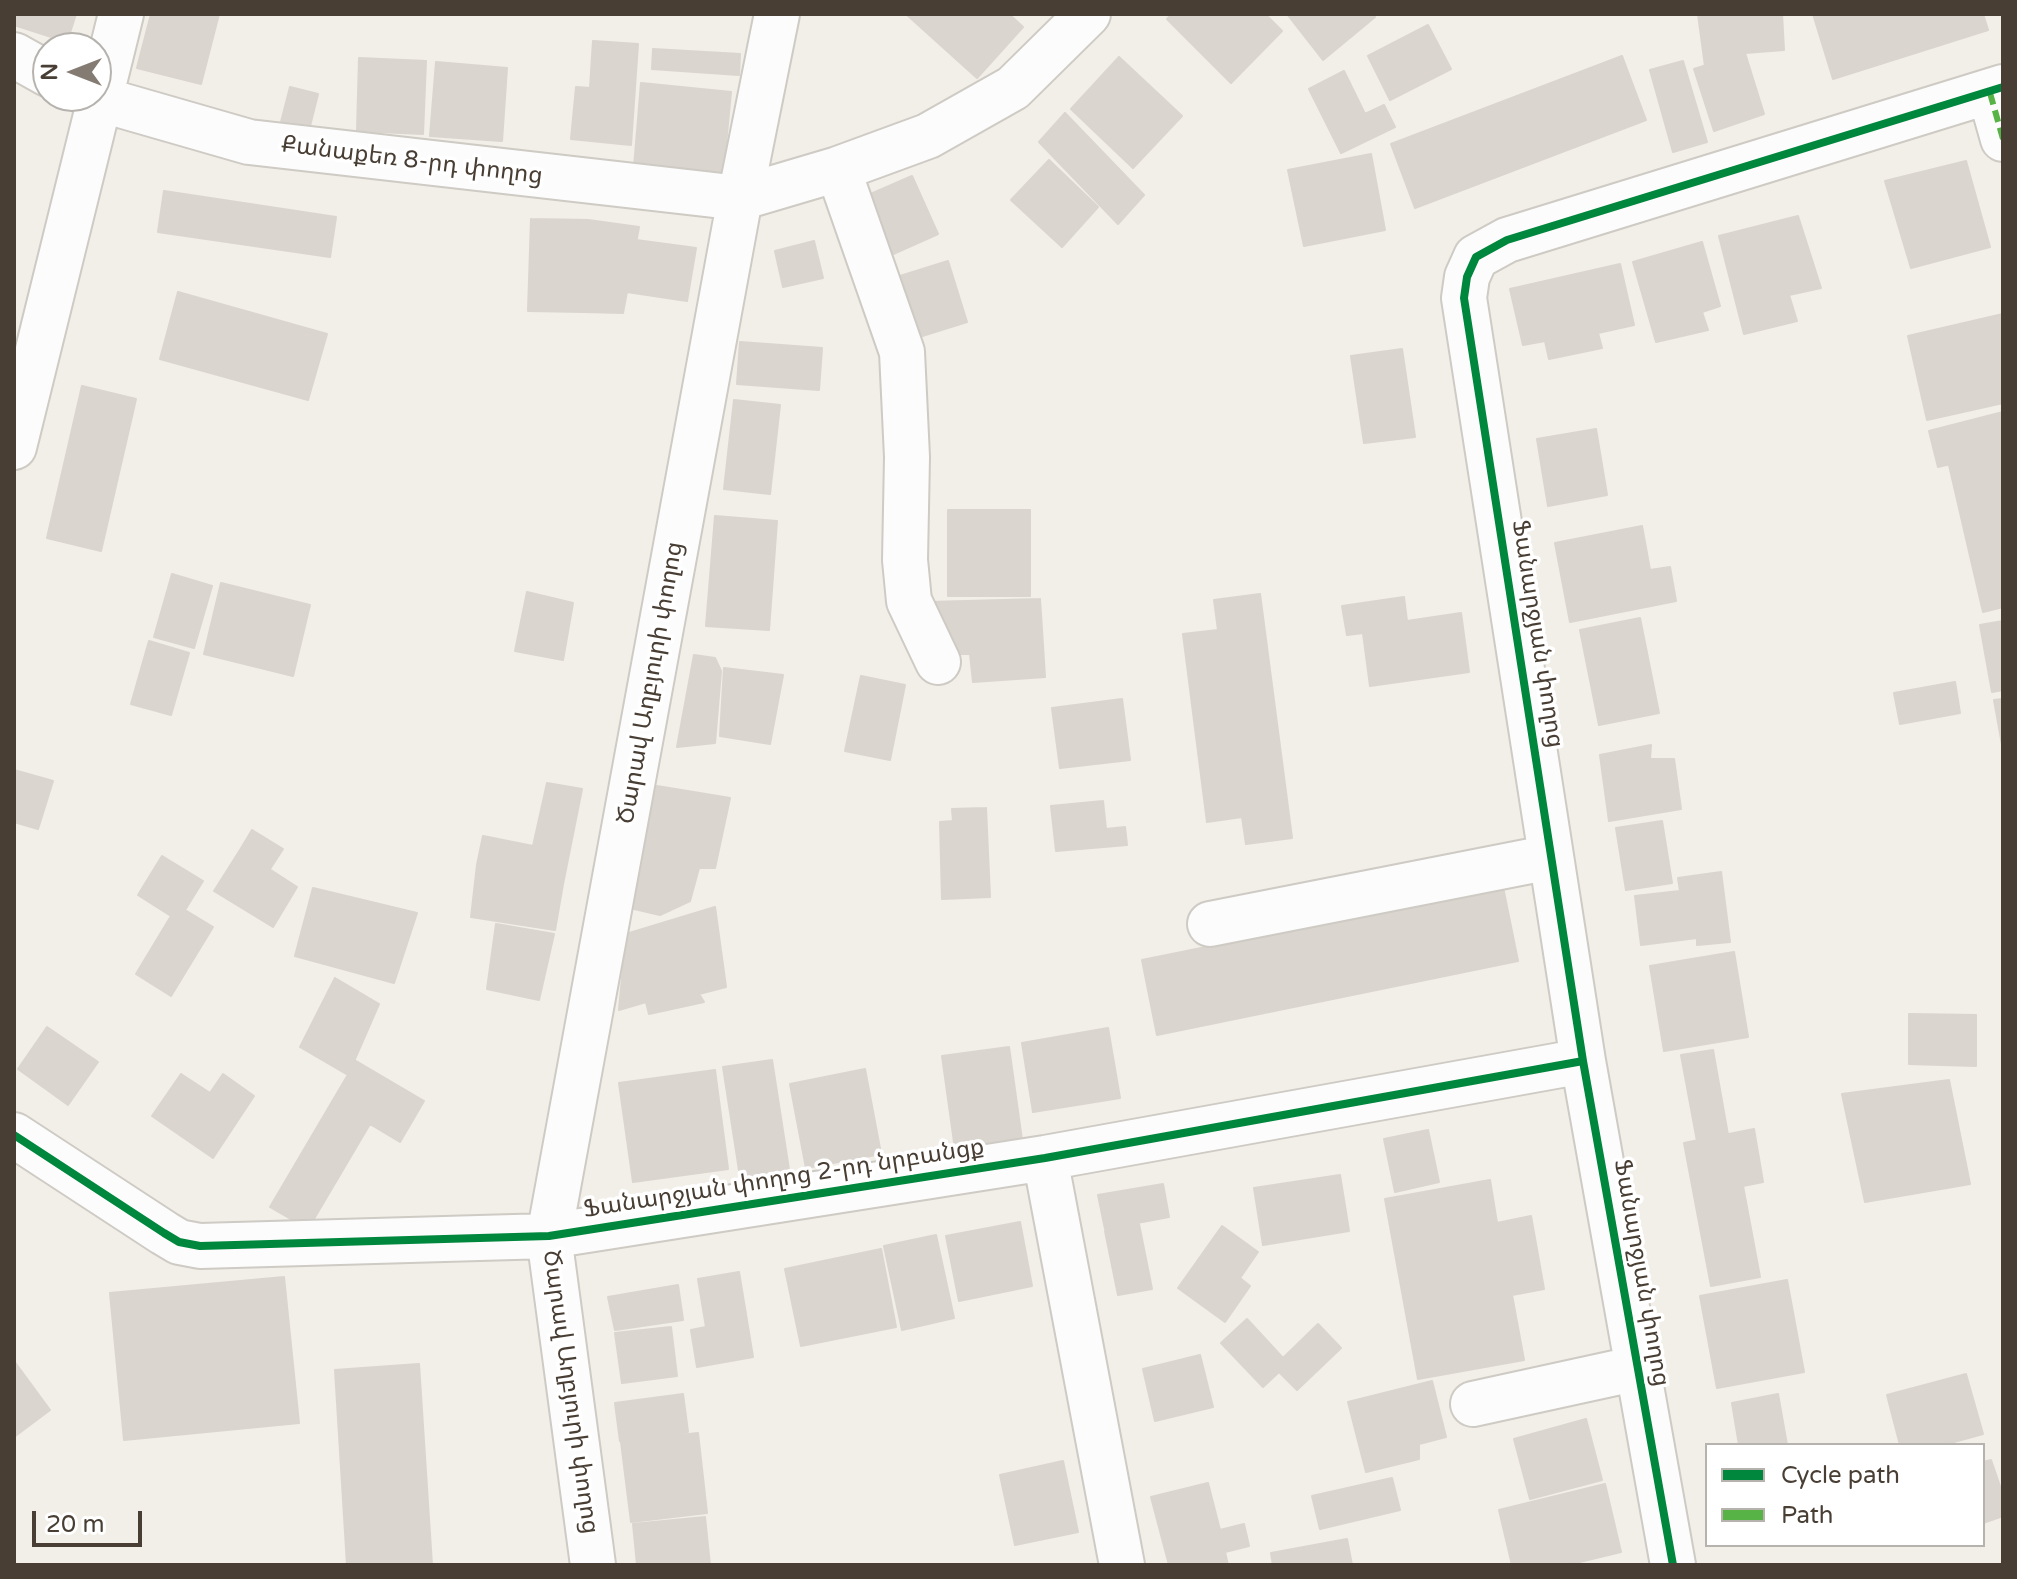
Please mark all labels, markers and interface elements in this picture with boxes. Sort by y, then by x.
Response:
north arrow [32,32,112,112]
text: N [37,63,63,81]
street label: Քանաքեռ 8-րդ փողոց [280,131,544,191]
street label: Ֆանարջյան փողոց [1505,518,1569,750]
street label: Ծարավ Աղբյուրի փողոց [612,540,690,826]
street label: Ֆանարջյան փողոց 2-րդ նրբանցք [581,1133,987,1225]
street label: Ֆանարջյան փողոց [1607,1157,1675,1389]
street label: Ծարավ Աղբյուրի փողոց [536,1248,604,1536]
legend [1705,1443,1985,1547]
text: Cycle path [1781,1461,1900,1490]
scale bar [36,1495,146,1545]
text: Path [1781,1501,1834,1530]
text: 20 m [46,1510,104,1539]

